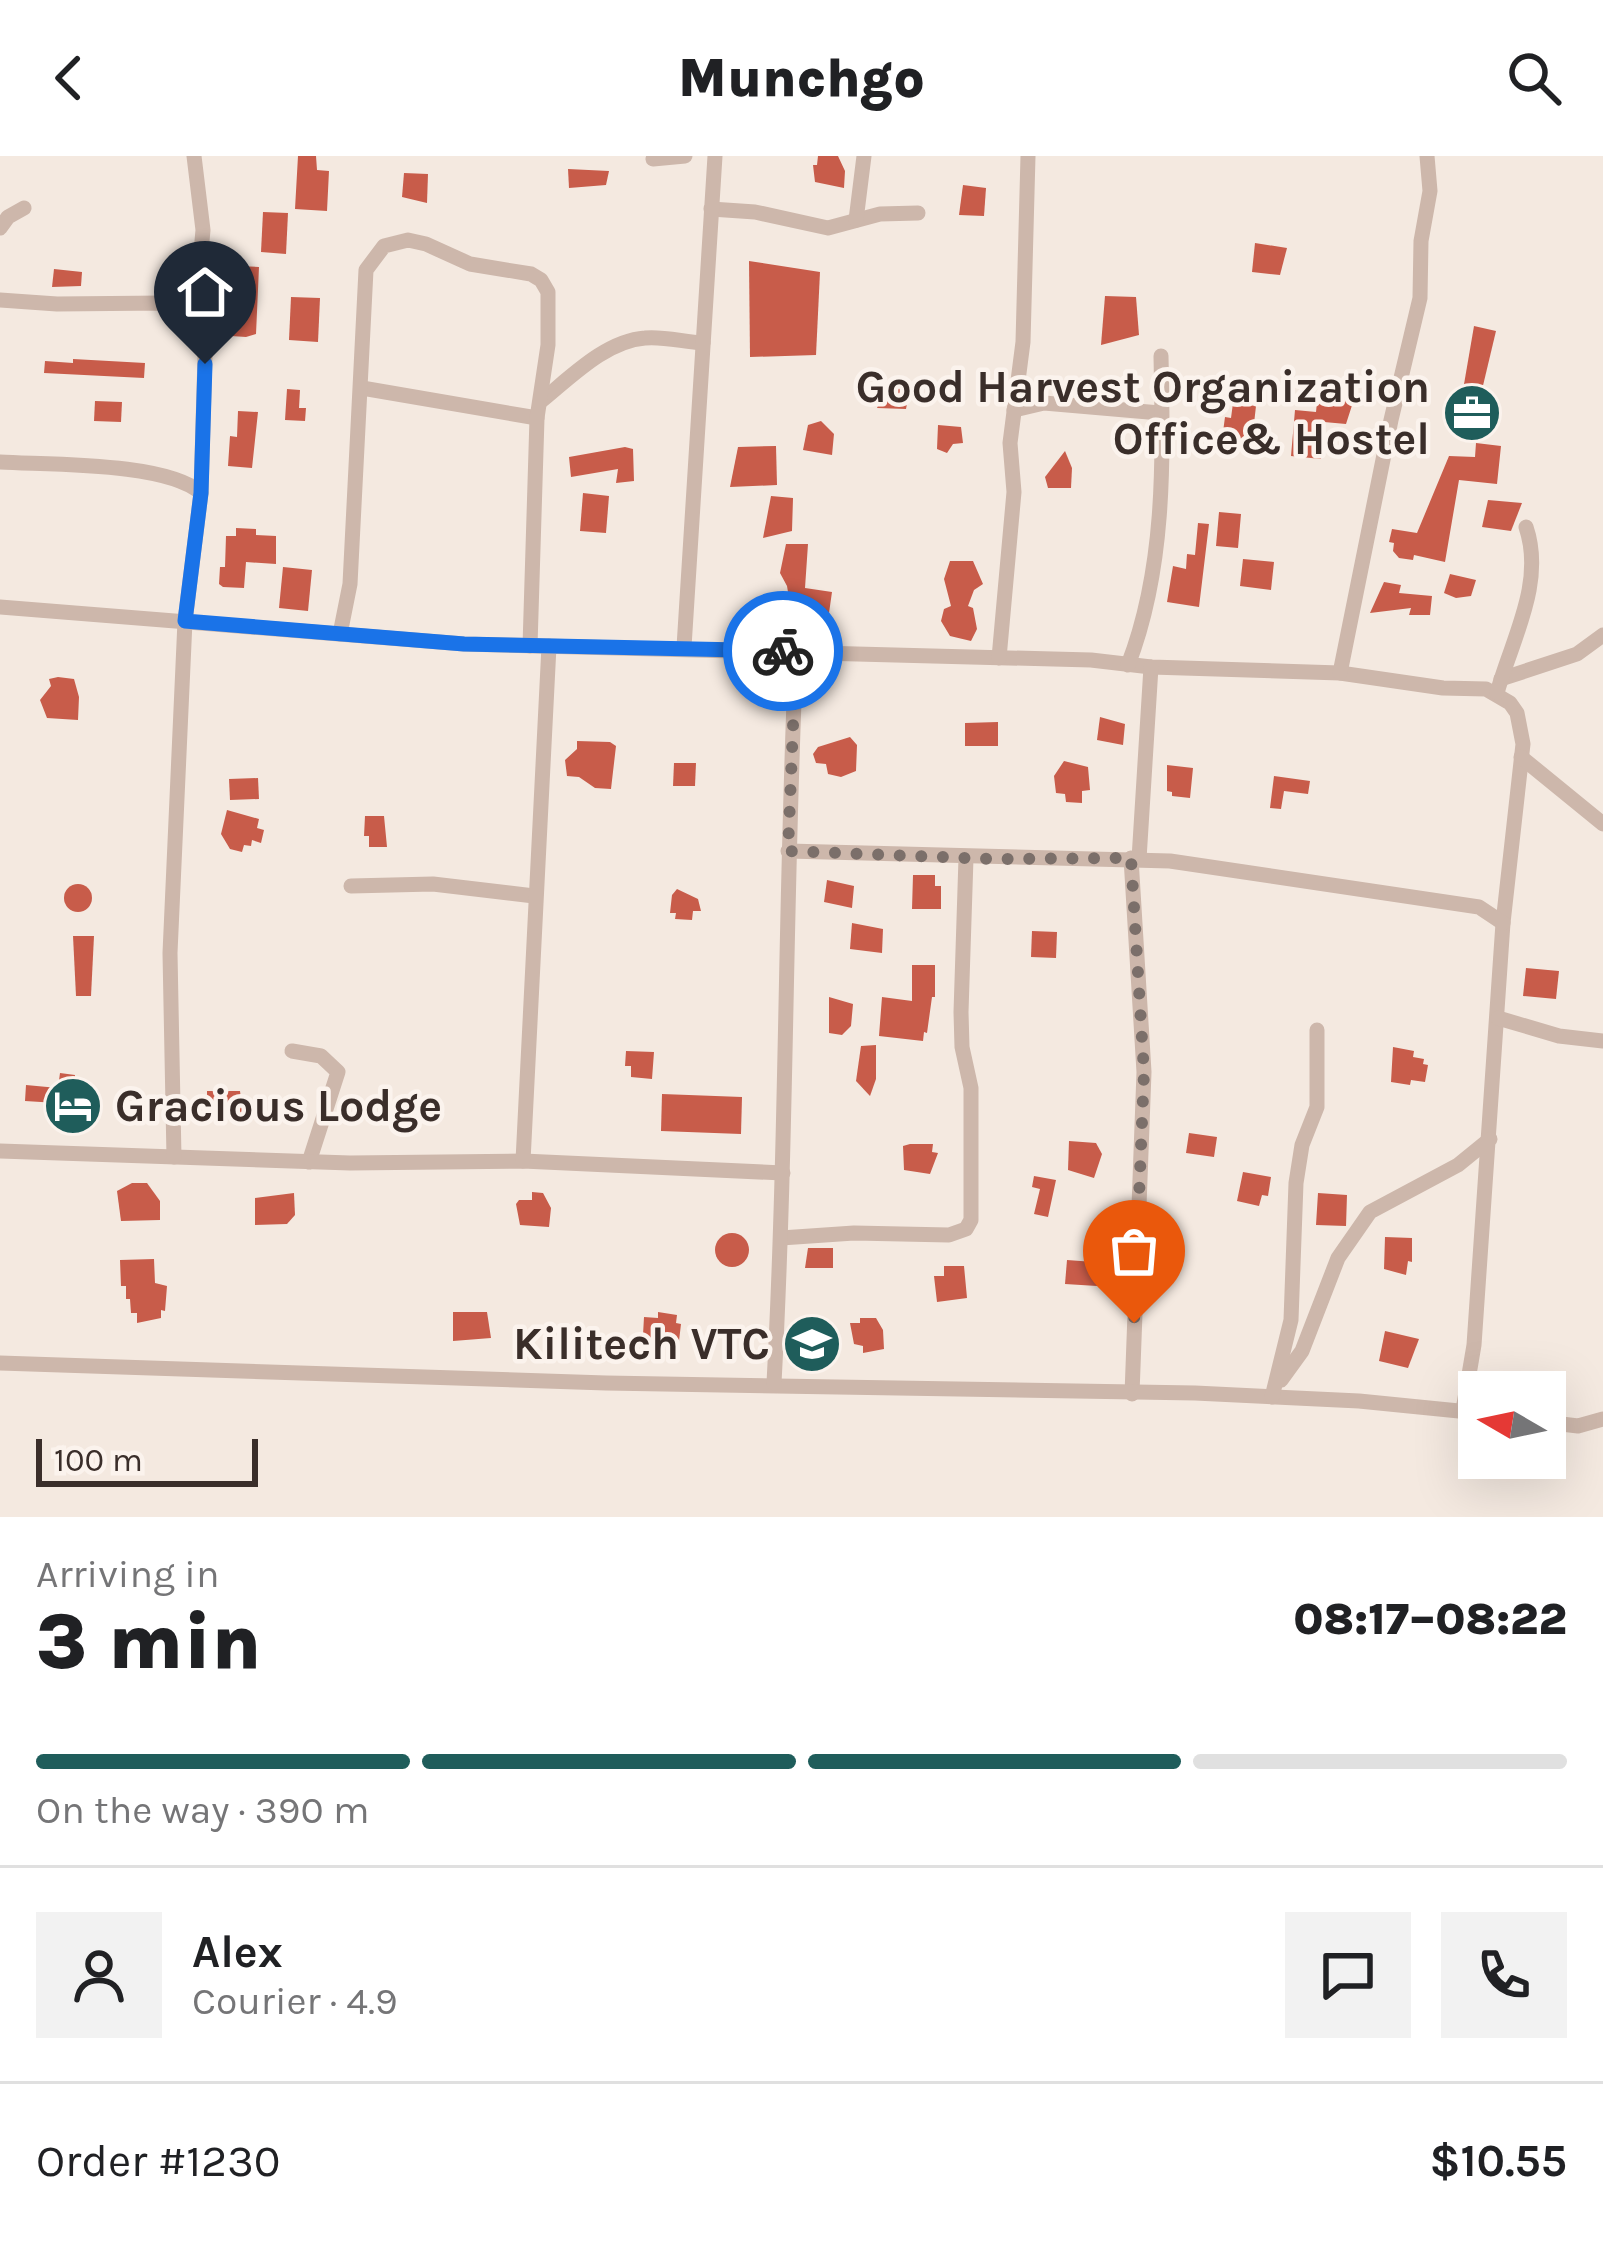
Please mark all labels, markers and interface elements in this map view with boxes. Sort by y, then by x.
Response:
icon: back [36,45,102,111]
icon: search [1501,45,1567,111]
text: Munchgo [678,46,925,110]
pin [154,241,256,364]
icon: home [172,259,238,325]
place label: Good Harvest Organization Office& Hostel [856,361,1430,465]
office icon: Good Harvest Organization Office& Hostel [1441,382,1503,444]
courier [723,591,843,711]
icon: bike [750,618,816,684]
hotel icon: Gracious Lodge [42,1075,104,1137]
place label: Gracious Lodge [115,1080,442,1133]
pin [1083,1200,1185,1323]
icon: bag [1101,1218,1167,1284]
school or university icon: Kilitech VTC [781,1313,843,1375]
place label: Kilitech VTC [513,1318,770,1370]
north arrow [1458,1371,1566,1479]
map controls [1458,1371,1566,1479]
scale bar [36,1433,258,1486]
text: 100 m [54,1441,143,1479]
text: Arriving in [36,1551,219,1597]
text: 08:17–08:22 [1293,1593,1567,1645]
text: 3 min [36,1596,261,1688]
text: On the way · 390 m [36,1787,369,1833]
button: person [36,1912,162,2038]
button: chat [1285,1912,1411,2038]
button: phone [1441,1912,1567,2038]
text: Alex [192,1926,283,1978]
text: Courier · 4.9 [192,1978,398,2024]
text: Order #1230 [36,2135,280,2187]
text: $10.55 [1429,2135,1567,2187]

